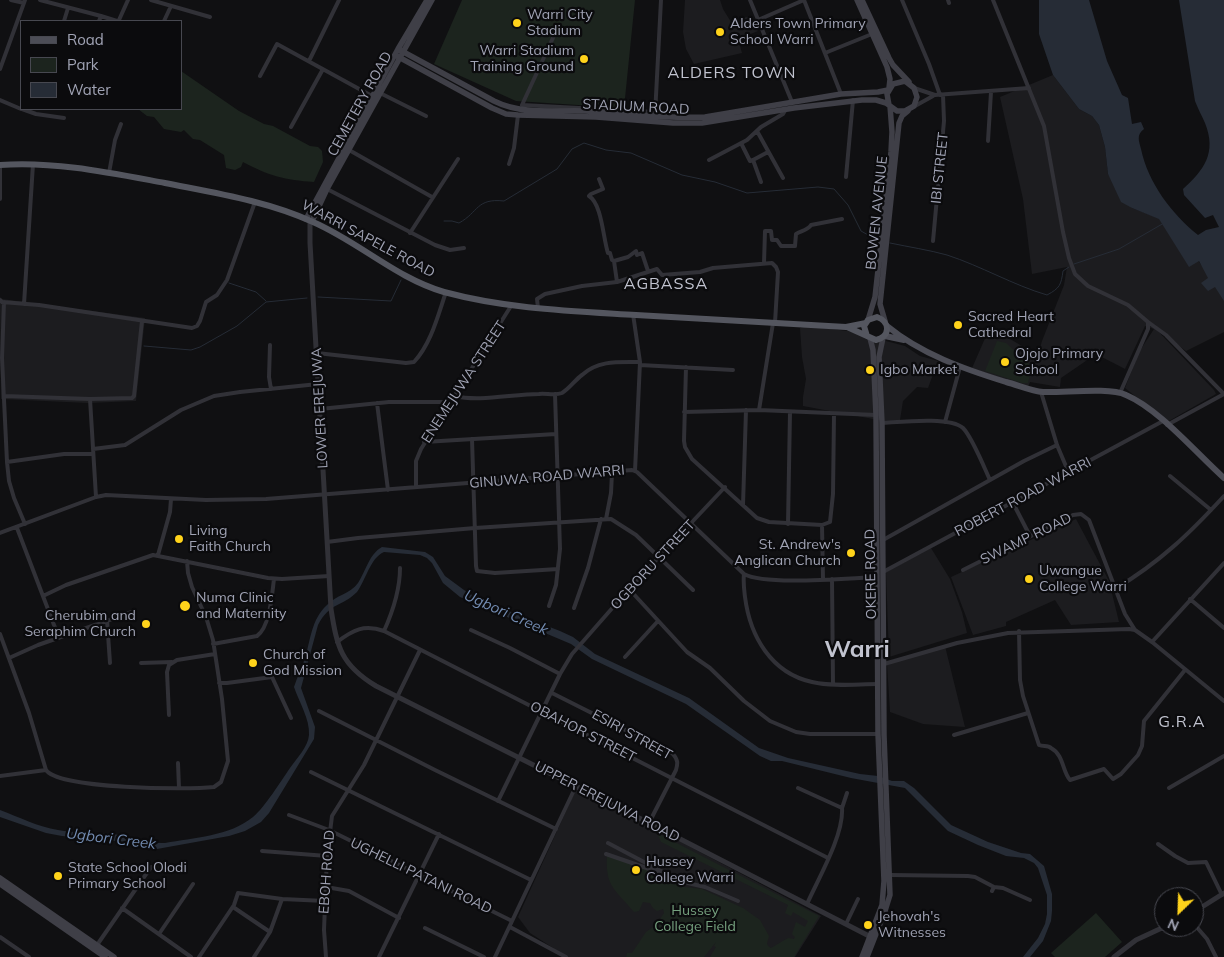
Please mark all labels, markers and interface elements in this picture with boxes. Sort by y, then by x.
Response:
place label: Warri City Stadium [527,7,593,40]
place label: Alders Town Primary School Warri [730,16,866,48]
marker: Warri City Stadium [511,17,523,29]
legend [20,20,182,110]
marker: Alders Town Primary School Warri [714,26,726,38]
text: Road [67,30,104,49]
place label: Warri Stadium Training Ground [470,43,574,75]
street label: CEMETERY ROAD [324,49,396,159]
marker: Warri Stadium Training Ground [578,53,590,65]
text: Park [67,55,99,74]
district label: ALDERS TOWN [666,63,798,83]
text: Water [67,80,111,99]
street label: STADIUM ROAD [582,96,690,118]
street label: IBI STREET [928,131,952,205]
street label: BOWEN AVENUE [863,155,891,271]
street label: WARRI SAPELE ROAD [298,197,438,281]
district label: AGBASSA [623,274,709,294]
place label: Sacred Heart Cathedral [968,309,1054,342]
street label: ENEMEJUWA STREET [418,318,510,446]
marker: Sacred Heart Cathedral [952,319,964,331]
place label: Ojojo Primary School [1015,346,1103,378]
street label: LOWER EREJUWA [308,347,332,469]
marker: Ojojo Primary School [999,356,1011,368]
place label: Igbo Market [880,362,957,378]
marker: Igbo Market [864,364,876,376]
street label: ROBERT ROAD WARRI [952,454,1094,540]
street label: GINUWA ROAD WARRI [469,462,625,492]
street label: SWAMP ROAD [978,510,1074,568]
street label: OGBORU STREET [607,517,699,613]
place label: Living Faith Church [189,523,271,556]
street label: OKERE ROAD [862,529,880,619]
marker: Living Faith Church [173,533,185,545]
place label: St. Andrew's Anglican Church [734,537,841,570]
marker: St. Andrew's Anglican Church [845,547,857,559]
place label: Uwangue College Warri [1039,563,1127,596]
marker: Uwangue College Warri [1023,573,1035,585]
water label: Ugbori Creek [461,586,551,640]
place label: Numa Clinic and Maternity [196,590,287,622]
marker: Numa Clinic and Maternity [178,599,192,613]
place label: Cherubim and Seraphim Church [24,608,136,640]
marker: Cherubim and Seraphim Church [140,618,152,630]
district label: Warri [824,636,890,664]
place label: Church of God Mission [263,647,342,680]
marker: Church of God Mission [247,657,259,669]
street label: OBAHOR STREET [527,698,639,766]
street label: ESIRI STREET [589,706,675,764]
district label: G.R.A [1158,712,1206,732]
street label: UPPER EREJUWA ROAD [532,758,682,846]
water label: Ugbori Creek [65,825,157,853]
street label: EBOH ROAD [316,830,338,914]
street label: UGHELLI PATANI ROAD [347,834,495,918]
place label: Hussey College Warri [646,854,734,886]
place label: State School Olodi Primary School [68,860,187,892]
marker: Hussey College Warri [630,864,642,876]
marker: State School Olodi Primary School [52,870,64,882]
north arrow [1154,887,1204,937]
park label: Hussey College Field [654,903,736,936]
place label: Jehovah's Witnesses [878,909,946,942]
text: N [1165,914,1182,935]
marker: Jehovah's Witnesses [862,919,874,931]

